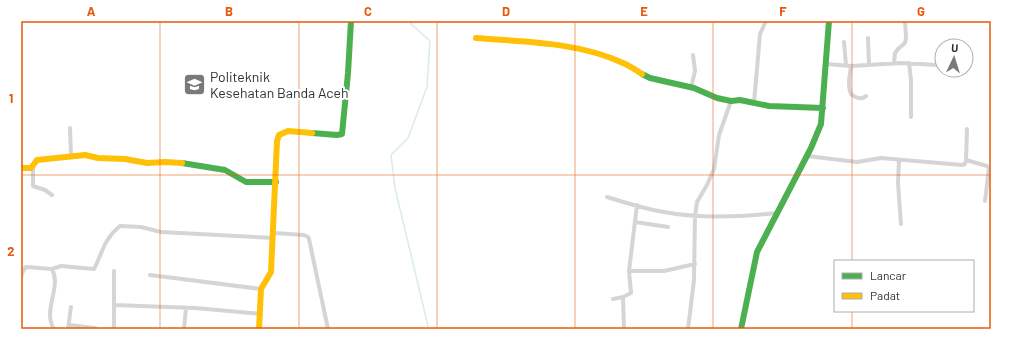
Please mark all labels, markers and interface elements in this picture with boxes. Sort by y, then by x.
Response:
text: A [87,3,96,19]
text: B [225,3,233,19]
text: C [364,3,372,19]
text: D [502,3,510,19]
text: E [640,3,648,19]
text: F [779,3,787,19]
text: G [917,3,925,19]
north arrow [934,38,974,78]
text: U [951,41,959,54]
place label: Politeknik Kesehatan Banda Aceh [210,68,349,101]
school or university icon: Politeknik Kesehatan Banda Aceh [181,72,207,98]
text: 1 [9,90,13,106]
text: 2 [7,243,15,259]
legend [834,260,974,312]
text: Lancar [870,268,907,282]
text: Padat [870,288,900,302]

